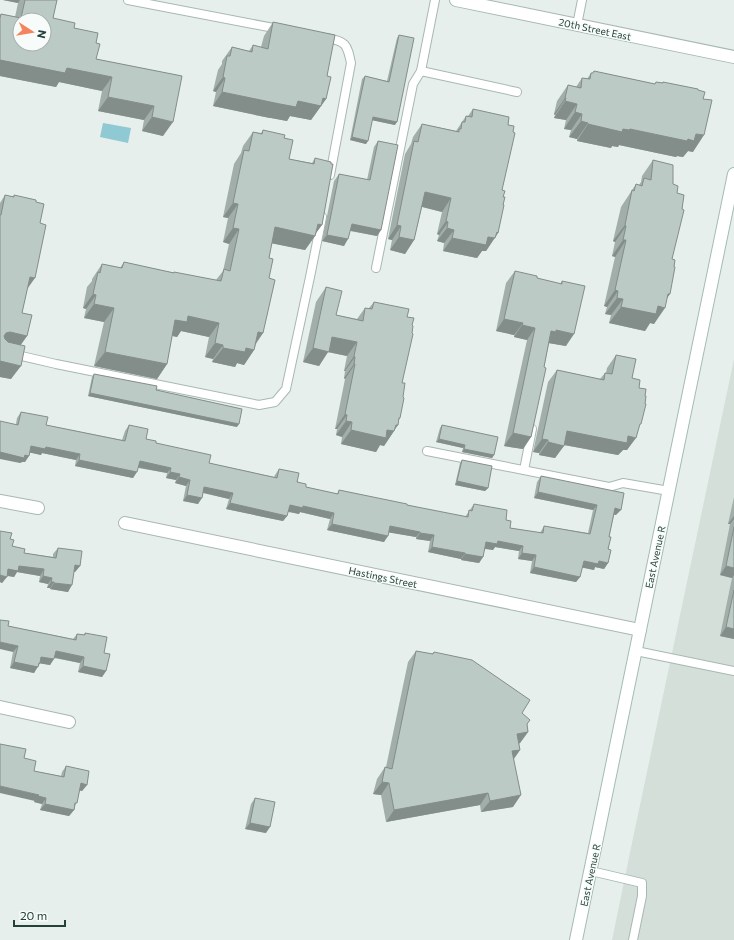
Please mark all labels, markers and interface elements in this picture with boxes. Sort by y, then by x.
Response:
north arrow [12,12,52,52]
street label: 20th Street East [558,15,632,43]
text: N [35,29,49,40]
street label: East Avenue R [643,524,668,589]
street label: Hastings Street [348,564,418,590]
street label: East Avenue R [578,842,603,907]
scale bar [14,902,65,928]
text: 20 m [20,908,47,922]

